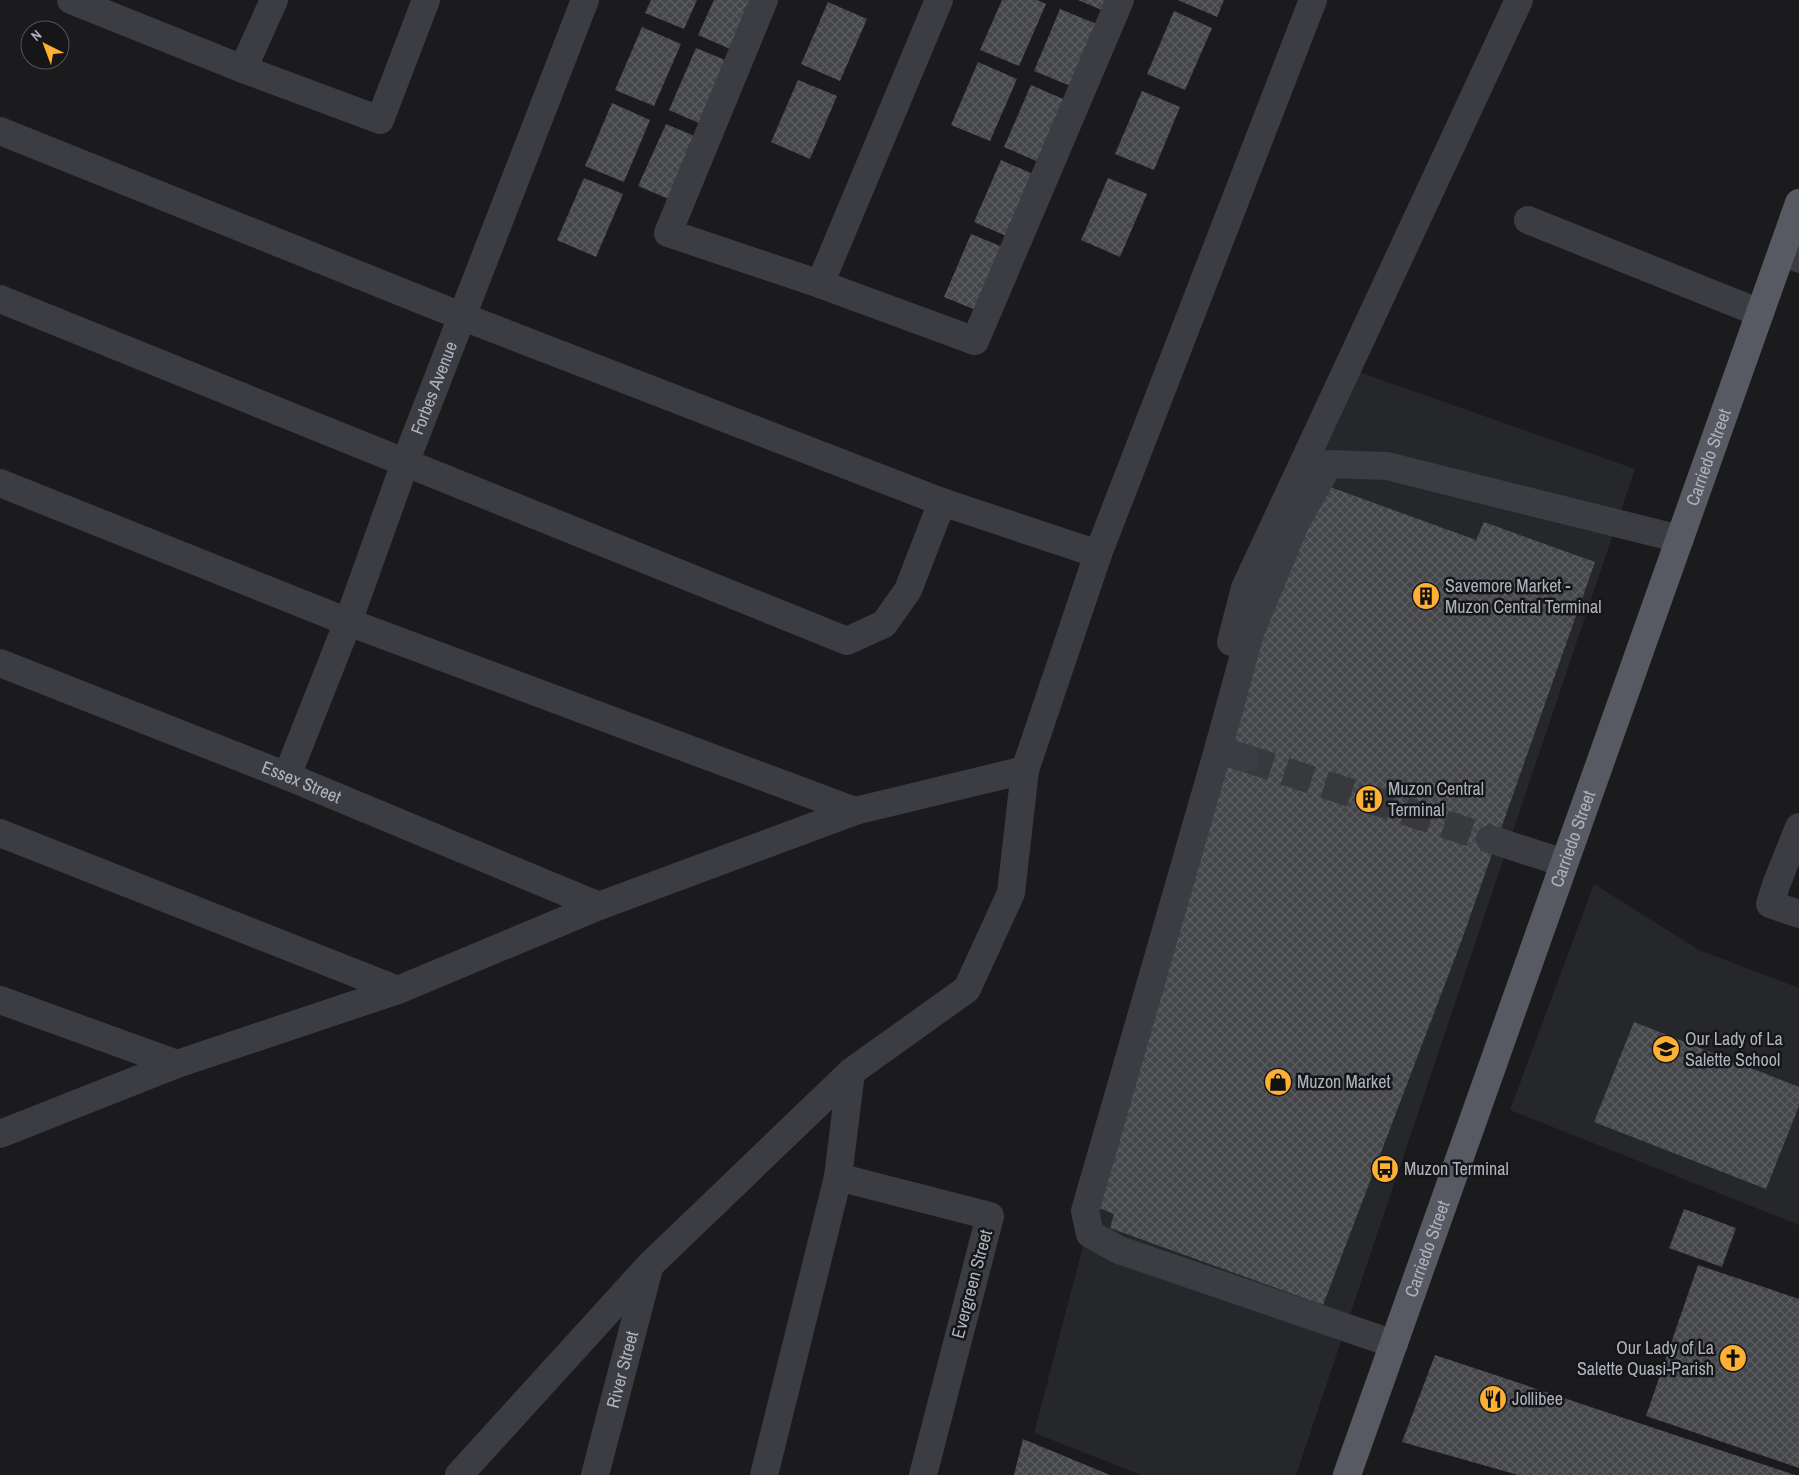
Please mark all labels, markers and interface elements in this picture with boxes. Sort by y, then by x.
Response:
north arrow [20,20,70,70]
text: N [27,26,45,45]
street label: Forbes Avenue [404,337,463,438]
street label: Carriedo Street [1679,405,1737,509]
place label: Savemore Market - Muzon Central Terminal [1445,573,1601,619]
building icon: Savemore Market - Muzon Central Terminal [1411,581,1441,611]
street label: Essex Street [258,754,345,809]
place label: Muzon Central Terminal [1388,776,1484,822]
building icon: Muzon Central Terminal [1354,784,1384,814]
street label: Carriedo Street [1544,787,1601,891]
place label: Our Lady of La Salette School [1685,1026,1783,1072]
school or university icon: Our Lady of La Salette School [1651,1034,1681,1064]
shop icon: Muzon Market [1263,1067,1293,1097]
place label: Muzon Market [1297,1069,1391,1094]
bus stop icon: Muzon Terminal [1370,1154,1400,1184]
place label: Muzon Terminal [1404,1156,1509,1181]
street label: Carriedo Street [1398,1197,1456,1300]
street label: Evergreen Street [945,1227,998,1341]
street label: River Street [600,1328,644,1411]
place label: Our Lady of La Salette Quasi-Parish [1577,1335,1714,1381]
church icon: Our Lady of La Salette Quasi-Parish [1718,1343,1748,1373]
restaurant icon: Jollibee [1478,1384,1508,1414]
place label: Jollibee [1512,1386,1563,1411]

